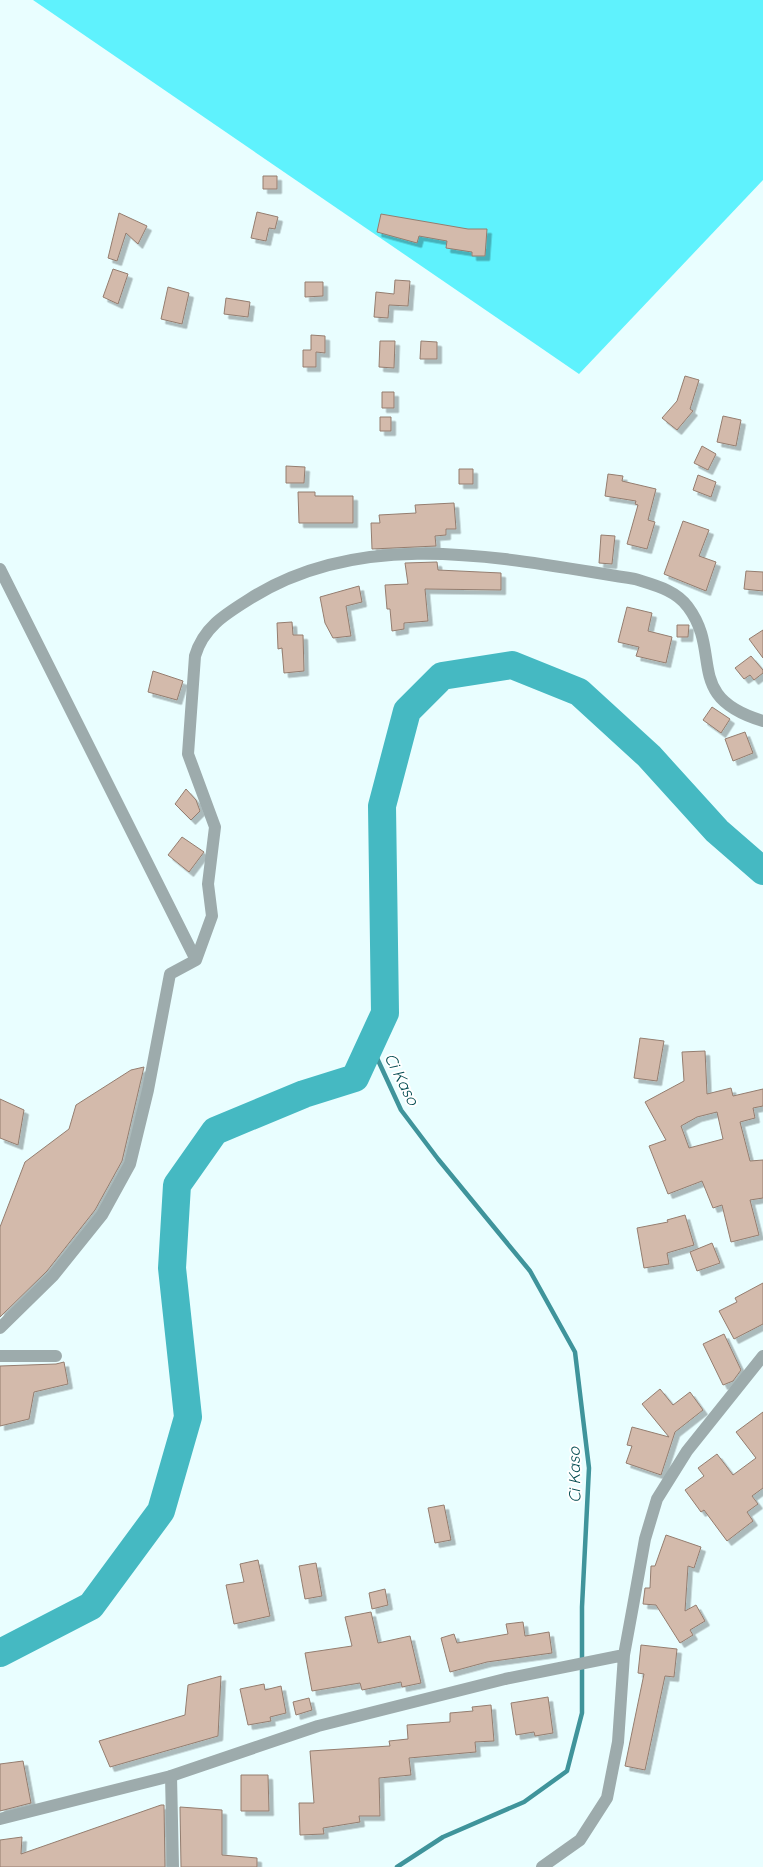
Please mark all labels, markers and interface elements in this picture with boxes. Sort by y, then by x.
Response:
water label: Ci Kaso [380,1050,424,1110]
water label: Ci Kaso [563,1446,584,1503]

